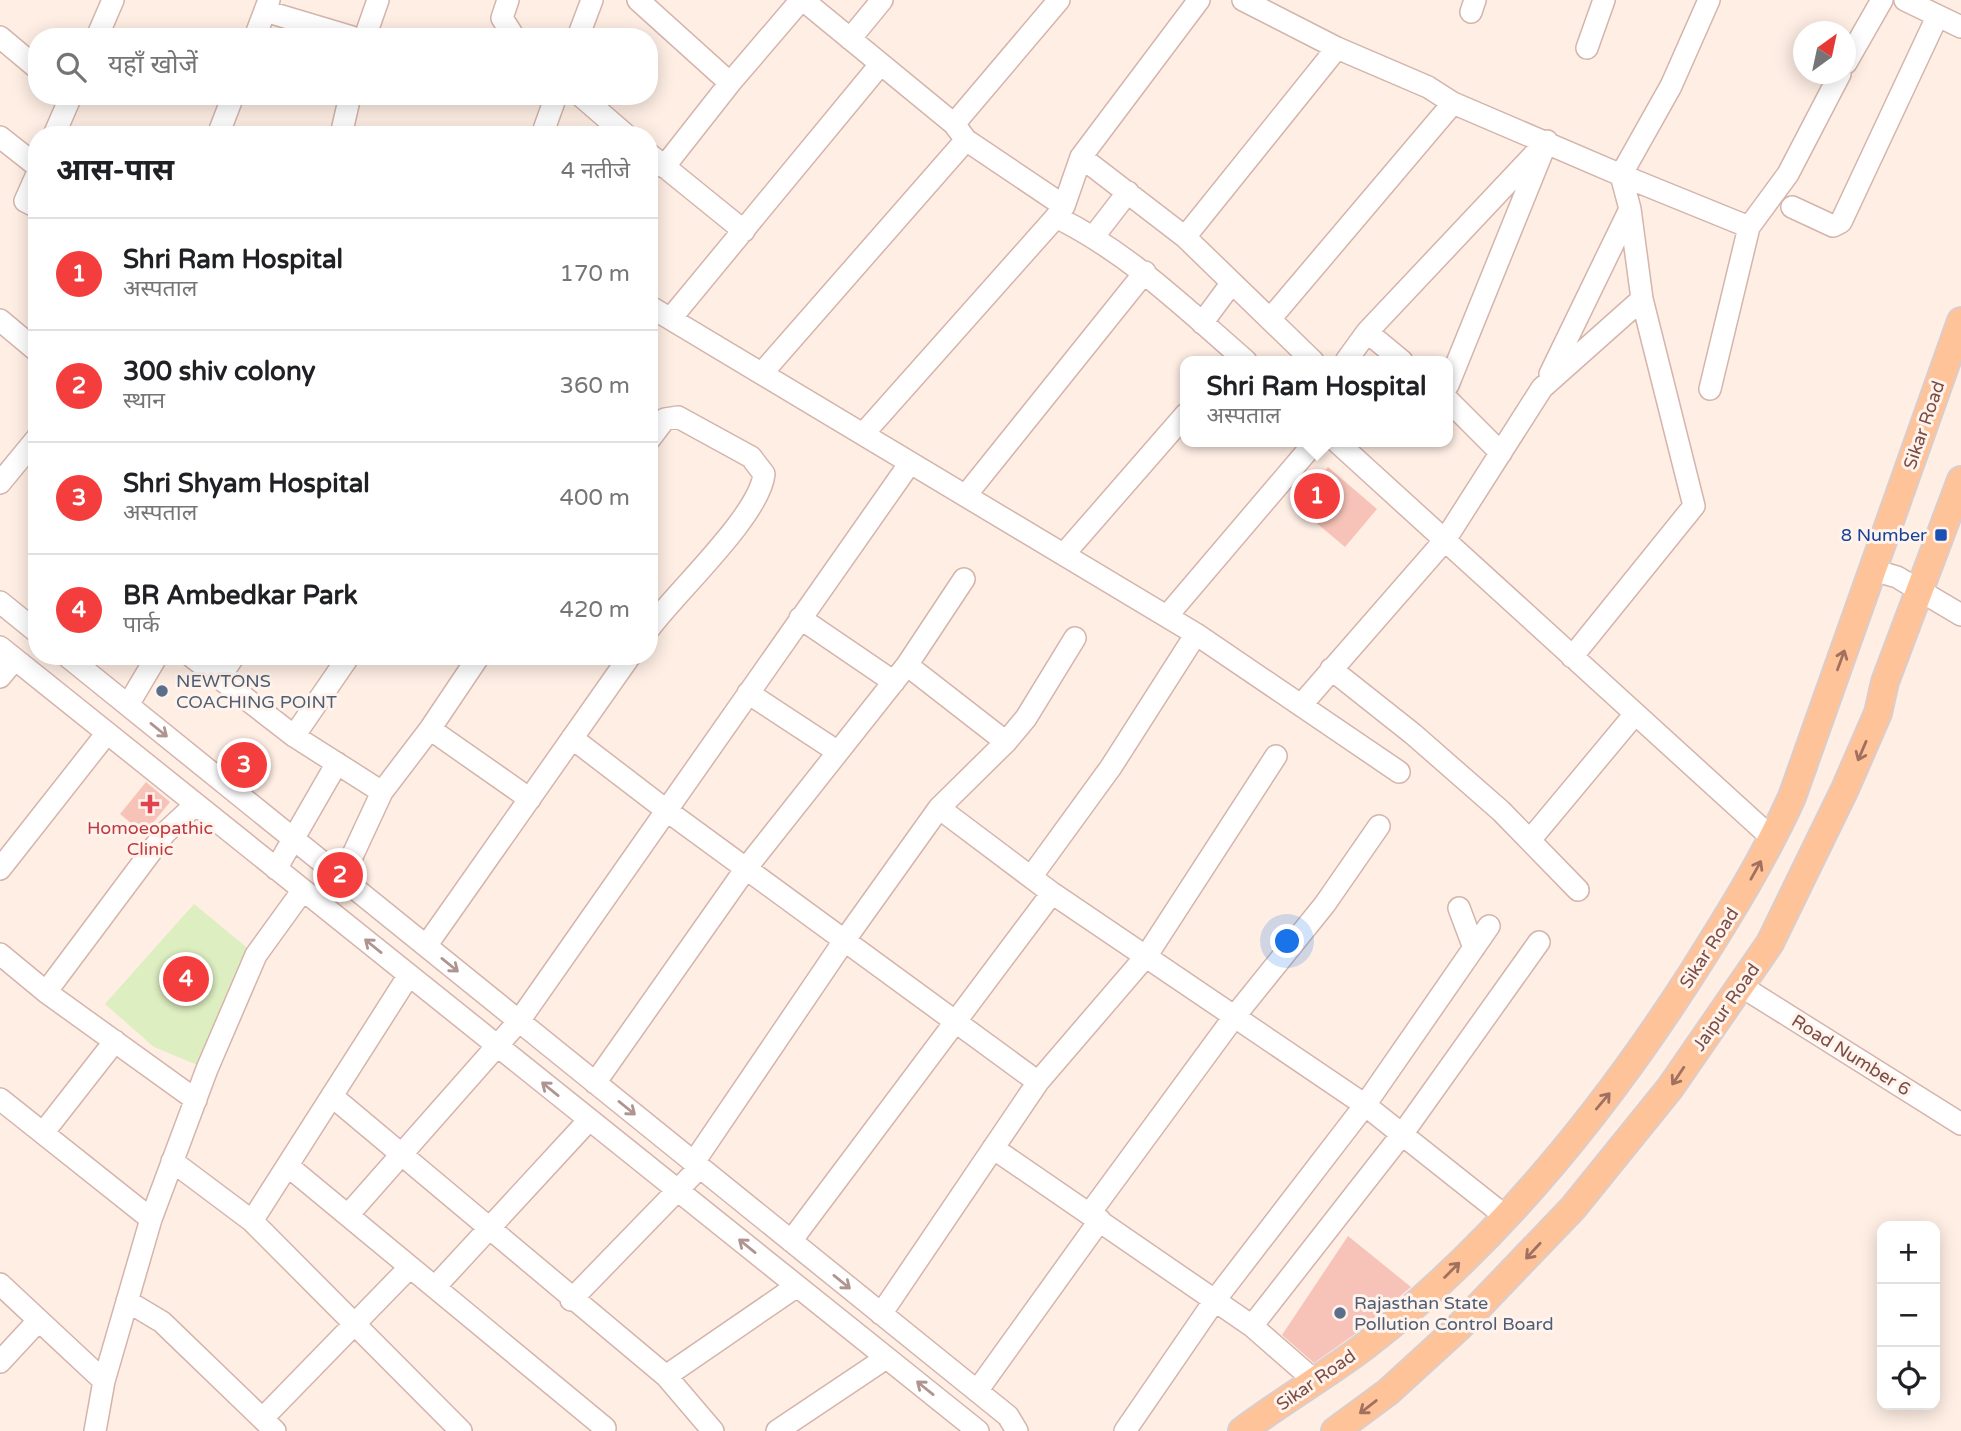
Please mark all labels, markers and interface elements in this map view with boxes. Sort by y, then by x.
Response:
north arrow [1793,21,1856,84]
search box [28,28,658,105]
icon: search [52,48,90,86]
text: यहाँ खोजें [108,49,198,80]
text: आस-पास [56,152,174,189]
text: 4 नतीजे [561,157,630,185]
text: Shri Ram Hospital [123,244,343,275]
text: 1 [72,260,86,288]
text: 170 m [560,260,630,288]
text: अस्पताल [123,275,197,303]
text: 300 shiv colony [123,356,315,387]
popup [1180,356,1453,447]
text: Shri Ram Hospital [1206,371,1427,402]
text: 2 [72,372,86,400]
text: 360 m [560,372,630,400]
street label: Sikar Road [1899,378,1949,472]
text: स्थान [123,387,165,415]
text: अस्पताल [1206,402,1281,430]
text: Shri Shyam Hospital [123,468,370,499]
pin: 1 [1294,470,1340,522]
text: 3 [72,484,86,512]
text: 400 m [560,484,630,512]
text: अस्पताल [123,499,197,527]
place label: 8 Number [1841,524,1927,546]
marker: 8 Number [1933,527,1949,543]
text: BR Ambedkar Park [123,580,358,611]
text: 4 [72,596,86,624]
text: 420 m [560,596,630,624]
text: पार्क [123,611,160,639]
one-way arrow [1836,650,1848,672]
place label: NEWTONS COACHING POINT [176,670,337,713]
marker: NEWTONS COACHING POINT [154,683,170,699]
one-way arrow [149,722,167,737]
pin: 3 [221,739,267,791]
one-way arrow [1854,740,1867,761]
marker: Homoeopathic Clinic [140,794,160,814]
place label: Homoeopathic Clinic [87,817,213,860]
pin: 2 [317,849,363,901]
one-way arrow [1749,861,1763,881]
street label: Sikar Road [1675,903,1743,993]
your location [1270,924,1304,958]
one-way arrow [364,939,382,954]
pin: 4 [163,953,209,1005]
one-way arrow [440,958,458,973]
street label: Jaipur Road [1688,959,1764,1055]
street label: Road Number 6 [1787,1010,1915,1100]
one-way arrow [1671,1066,1685,1085]
one-way arrow [542,1081,560,1096]
one-way arrow [1595,1092,1611,1110]
one-way arrow [617,1101,635,1116]
map controls [1877,1221,1940,1410]
button: + [1877,1221,1940,1284]
one-way arrow [738,1239,757,1254]
one-way arrow [1524,1242,1541,1259]
one-way arrow [1443,1262,1460,1279]
one-way arrow [832,1274,850,1290]
button: − [1877,1284,1940,1347]
place label: Rajasthan State Pollution Control Board [1354,1292,1554,1335]
marker: Rajasthan State Pollution Control Board [1332,1305,1348,1321]
street label: Sikar Road [1272,1345,1360,1415]
button: locate [1877,1347,1940,1410]
one-way arrow [916,1381,934,1396]
one-way arrow [1359,1399,1378,1414]

